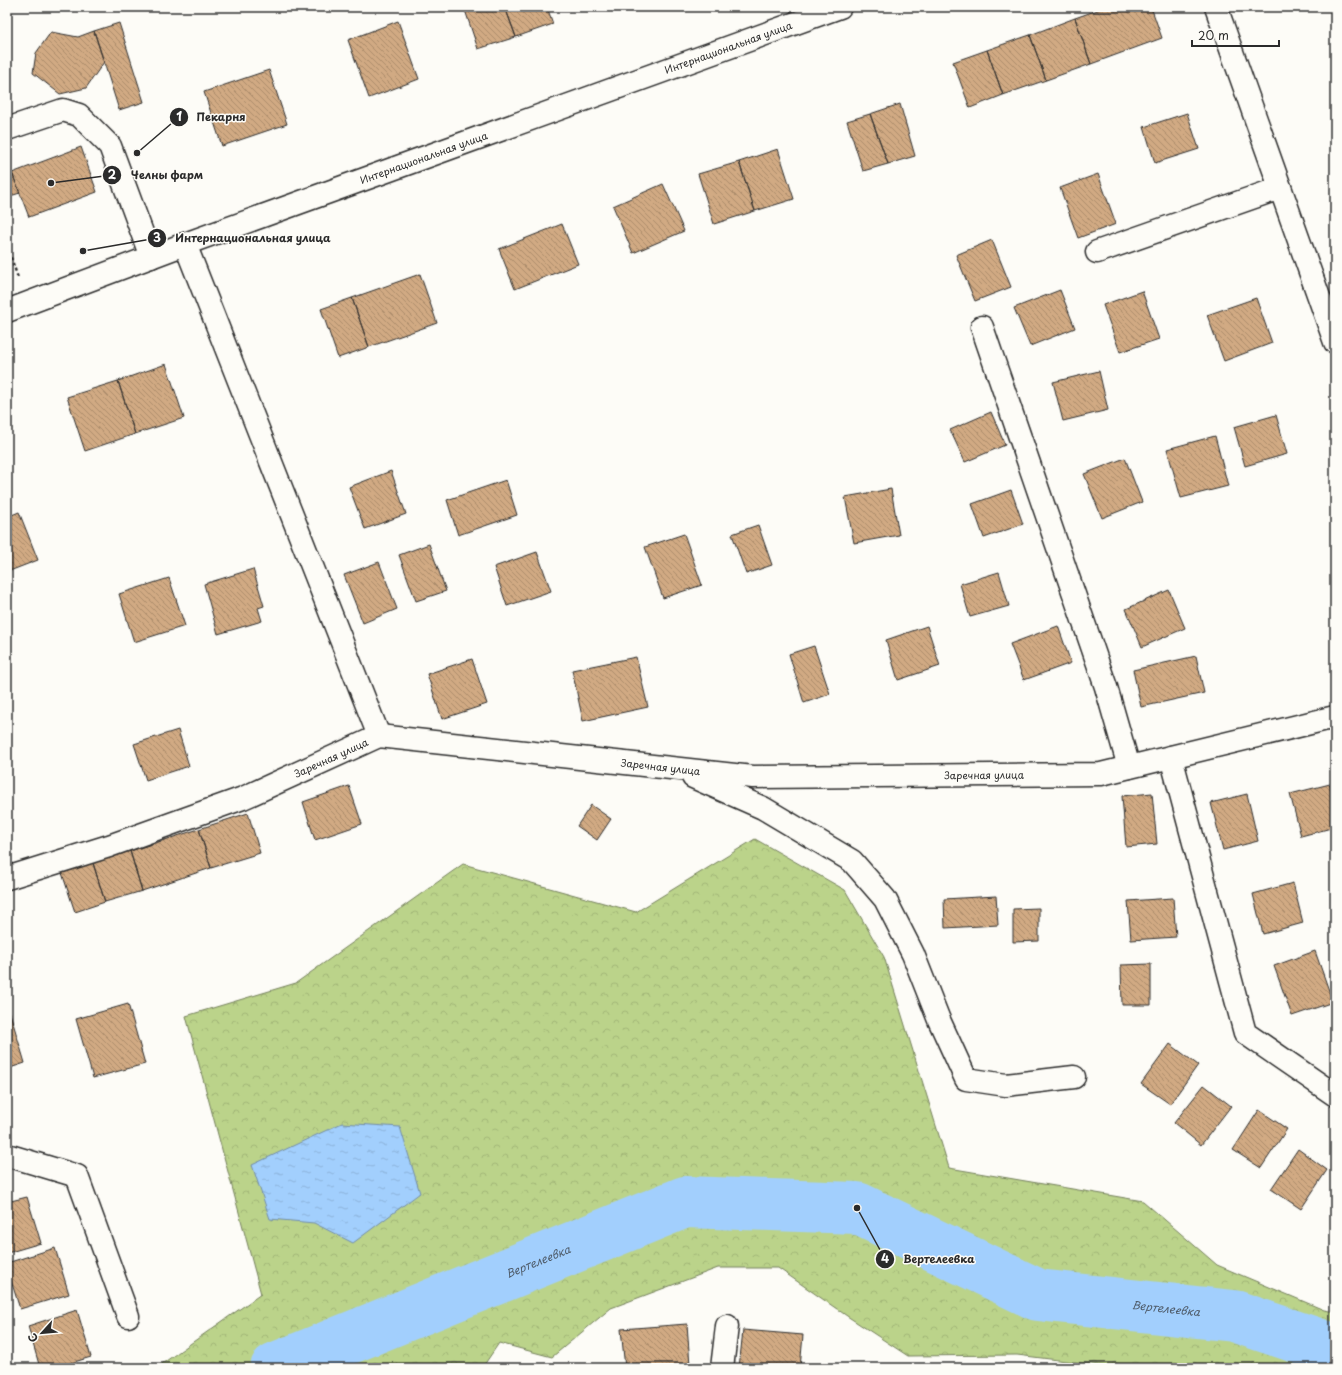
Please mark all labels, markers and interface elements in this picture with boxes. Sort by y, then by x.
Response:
street label: Интернациональная улица [662,17,795,77]
scale bar [1192,22,1279,48]
text: 20 m [1198,26,1229,44]
callout: Пекарня [169,105,254,128]
text: 1 [176,107,182,125]
text: Пекарня [196,108,246,125]
street label: Интернациональная улица [358,127,490,187]
callout: Челны фарм [102,163,211,186]
text: 2 [108,165,117,183]
text: Челны фарм [131,166,203,183]
callout: Интернациональная улица [147,226,339,249]
text: 3 [153,228,161,246]
text: Интернациональная улица [175,229,331,246]
street label: Заречная улица [291,734,371,781]
street label: Заречная улица [620,755,702,778]
street label: Заречная улица [944,767,1025,782]
water label: Вертелеевка [503,1240,574,1282]
callout: Вертелеевка [875,1247,982,1270]
text: 4 [881,1249,889,1267]
text: Вертелеевка [903,1250,975,1267]
water label: Вертелеевка [1131,1296,1202,1320]
north arrow [22,1313,62,1353]
text: С [23,1330,42,1345]

